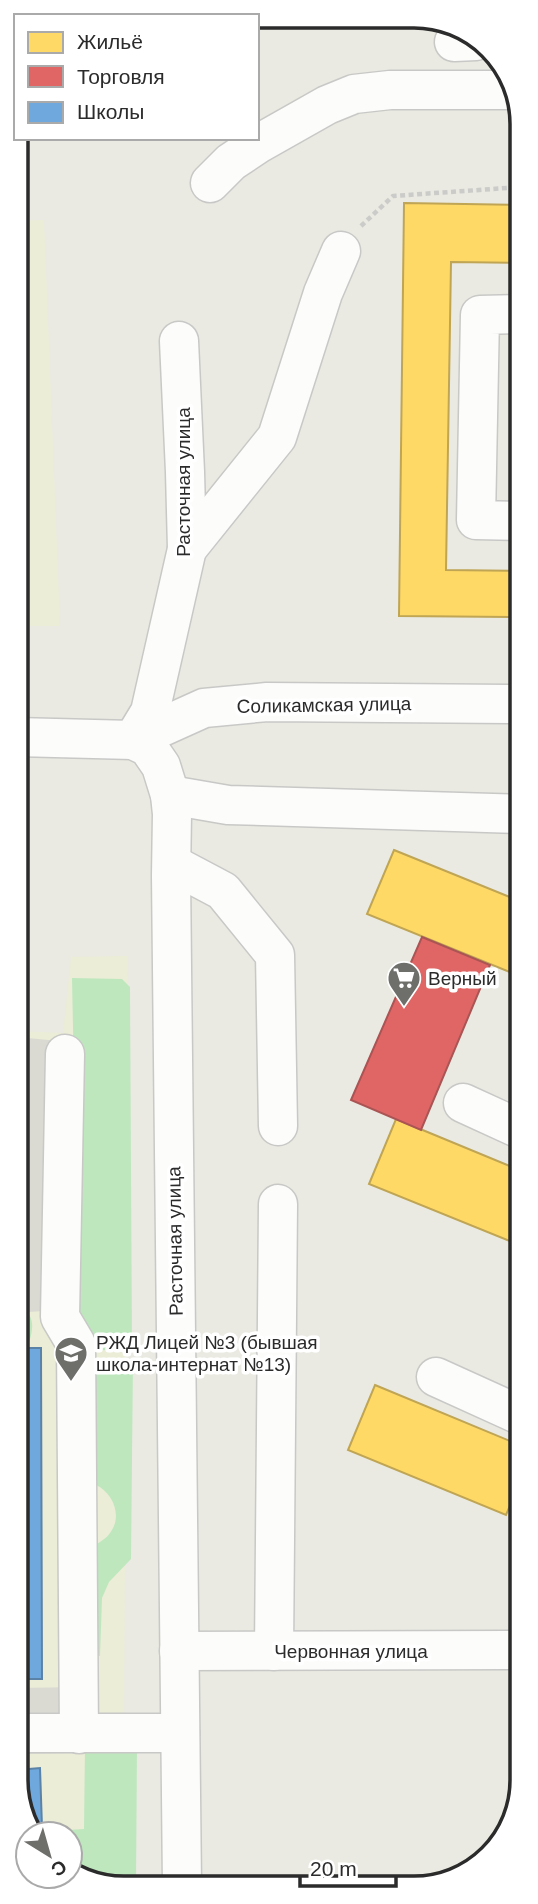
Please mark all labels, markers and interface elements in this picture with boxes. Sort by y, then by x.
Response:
legend [14,14,259,140]
text: Жильё [77,30,143,53]
text: Торговля [77,65,165,88]
text: Школы [77,100,144,123]
street label: Расточная улица [173,407,194,557]
street label: Соликамская улица [237,693,412,717]
supermarket icon: Верный [385,959,423,1008]
place label: Верный [428,968,497,989]
street label: Расточная улица [163,1166,187,1316]
place label: РЖД Лицей №3 (бывшая школа-интернат №13) [96,1332,318,1375]
school or university icon: РЖД Лицей №3 (бывшая школа-интернат №13) [52,1334,90,1383]
street label: Червонная улица [274,1641,428,1662]
north arrow [14,1820,84,1890]
scale bar [300,1844,396,1888]
text: С [47,1856,71,1881]
text: 20 m [310,1857,357,1880]

